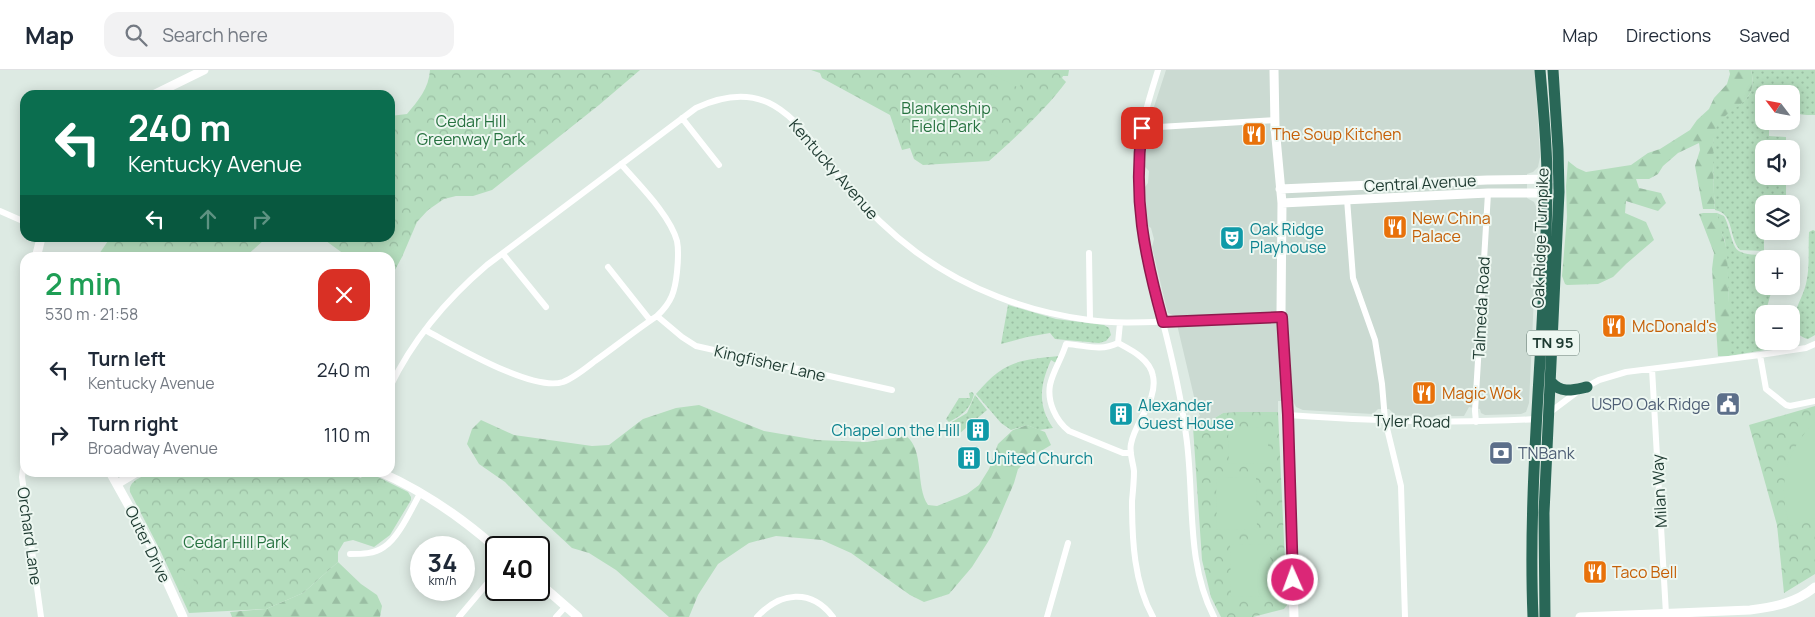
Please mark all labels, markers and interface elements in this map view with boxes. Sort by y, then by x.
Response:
search box [104,12,454,57]
text: Map [25,18,74,51]
icon: search [122,21,150,49]
text: Search here [162,22,268,48]
text: Map [1562,23,1598,47]
text: Directions [1626,23,1711,47]
text: Saved [1739,23,1790,47]
north arrow [1755,85,1800,130]
map controls [1755,85,1800,350]
park label: Blankenship Field Park [901,97,991,137]
text: 240 m [128,104,231,152]
pin [1121,107,1163,149]
icon: left [45,110,110,175]
park label: Cedar Hill Greenway Park [417,110,526,150]
street label: Kentucky Avenue [784,114,884,224]
icon: arrive [1128,114,1156,142]
restaurant icon: The Soup Kitchen [1241,121,1267,147]
place label: The Soup Kitchen [1272,123,1401,145]
button: sound [1755,140,1800,185]
text: Kentucky Avenue [128,149,302,179]
street label: Oak Ridge Turnpike [1527,167,1553,309]
street label: Central Avenue [1363,169,1477,197]
button: layers [1755,195,1800,240]
icon: left [141,205,169,233]
icon: ahead [194,205,222,233]
icon: right [247,205,275,233]
place label: New China Palace [1412,207,1491,247]
restaurant icon: New China Palace [1382,214,1408,240]
place label: Oak Ridge Playhouse [1250,218,1326,258]
theatre icon: Oak Ridge Playhouse [1219,225,1245,251]
button: + [1755,250,1800,295]
street label: Talmeda Road [1467,256,1495,360]
text: 2 min [45,263,121,304]
button: close [318,269,370,321]
text: 530 m · 21:58 [45,303,138,325]
button: − [1755,305,1800,350]
restaurant icon: McDonald's [1601,313,1627,339]
place label: McDonald's [1632,315,1717,337]
road number: TN 95 [1527,330,1579,356]
street label: Kingfisher Lane [712,339,828,387]
text: Turn left [88,346,166,372]
icon: left [45,356,73,384]
text: 240 m [317,357,370,383]
text: Kentucky Avenue [88,372,215,394]
restaurant icon: Magic Wok [1411,380,1437,406]
place label: Magic Wok [1442,382,1522,404]
public building icon: USPO Oak Ridge [1715,391,1741,417]
place label: USPO Oak Ridge [1591,393,1710,415]
place label: Alexander Guest House [1138,394,1234,434]
building icon: Alexander Guest House [1108,401,1134,427]
street label: Tyler Road [1373,409,1451,433]
text: Turn right [88,411,178,437]
building icon: Chapel on the Hill [965,417,991,443]
place label: Chapel on the Hill [832,419,960,441]
icon: right [45,421,73,449]
text: 110 m [324,422,370,448]
text: Broadway Avenue [88,437,218,459]
bank icon: TNBank [1488,440,1514,466]
place label: TNBank [1518,442,1576,464]
building icon: United Church [956,445,982,471]
place label: United Church [986,447,1093,469]
street label: Milan Way [1646,453,1672,528]
street label: Orchard Lane [12,486,48,586]
street label: Outer Drive [120,502,176,586]
park label: Cedar Hill Park [183,531,290,553]
speed limit sign: 40 [485,536,550,601]
text: 34 [428,545,457,580]
position arrow [1266,553,1318,605]
restaurant icon: Taco Bell [1582,559,1608,585]
place label: Taco Bell [1612,561,1677,583]
text: km/h [429,572,456,589]

